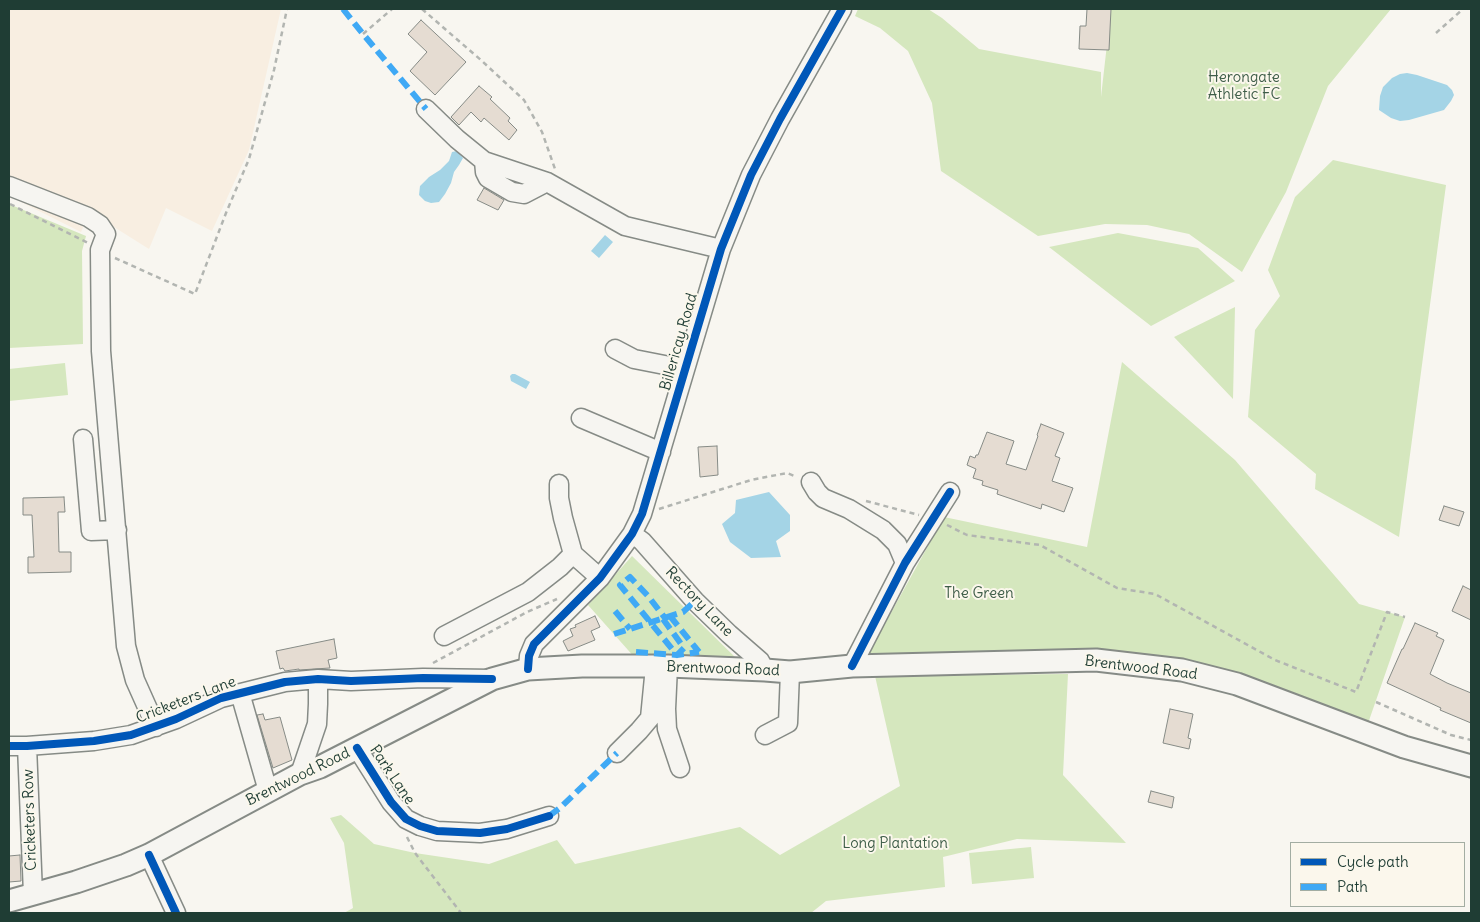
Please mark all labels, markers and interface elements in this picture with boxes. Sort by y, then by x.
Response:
park label: Herongate Athletic FC [1208,69,1280,104]
street label: Billericay Road [656,291,702,393]
street label: Rectory Lane [661,563,737,641]
park label: The Green [944,585,1014,603]
street label: Brentwood Road [1084,652,1198,684]
street label: Brentwood Road [666,658,780,680]
street label: Cricketers Lane [134,673,238,727]
street label: Park Lane [366,742,418,808]
street label: Brentwood Road [243,744,353,810]
street label: Cricketers Row [19,769,41,871]
park label: Long Plantation [842,835,948,853]
legend [1290,842,1465,907]
text: Cycle path [1337,852,1409,871]
text: Path [1337,877,1368,896]

